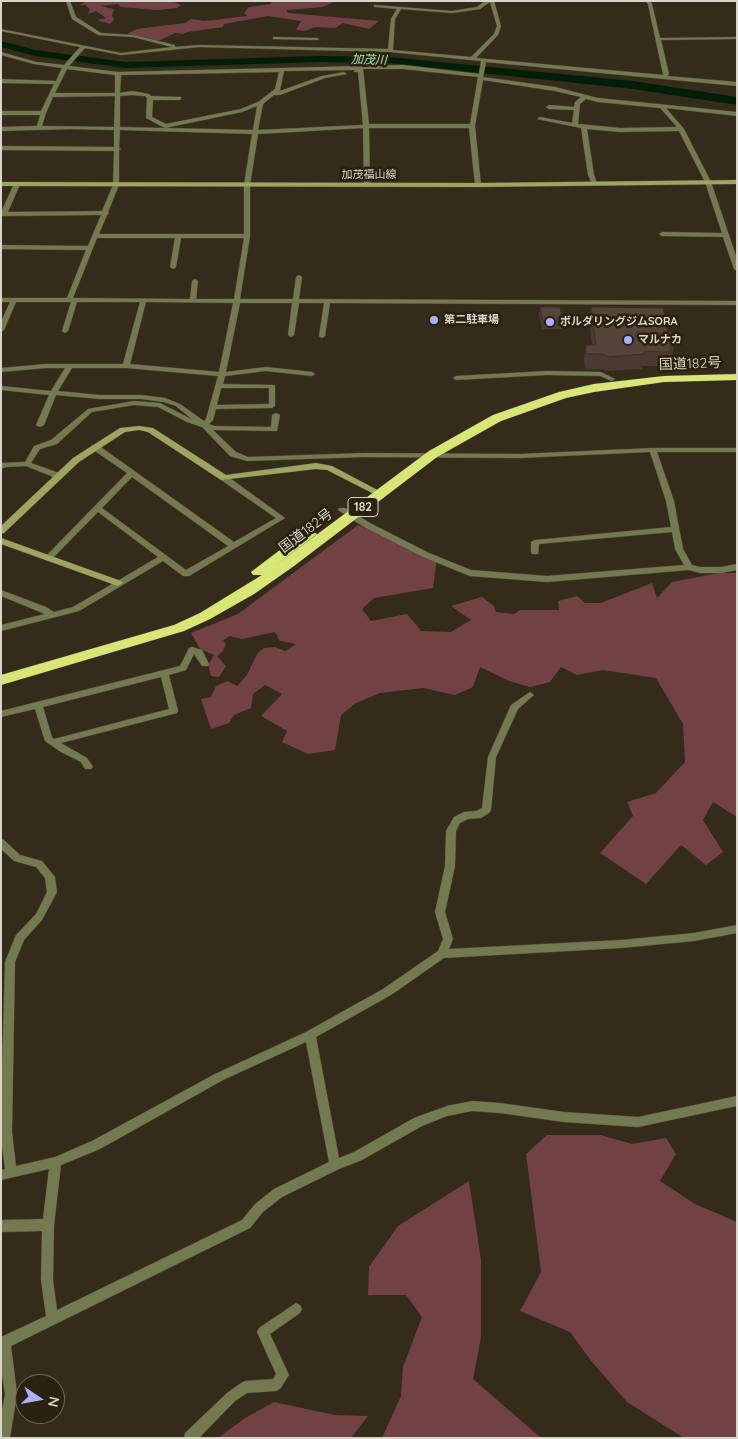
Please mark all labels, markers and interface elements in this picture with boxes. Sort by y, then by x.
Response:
water label: 加茂川 [351,52,387,68]
street label: 加茂福山線 [342,168,396,182]
place label: 第二駐車場 [444,313,499,327]
marker: 第二駐車場 [428,314,440,326]
place label: ボルダリングジムSORA [560,315,678,329]
marker: ボルダリングジムSORA [544,316,556,328]
place label: マルナカ [638,333,682,347]
marker: マルナカ [622,334,634,346]
street label: 国道182号 [658,355,722,373]
road number: 182 [348,498,378,516]
street label: 国道182号 [276,505,336,557]
north arrow [15,1374,65,1424]
text: N [44,1395,64,1409]

